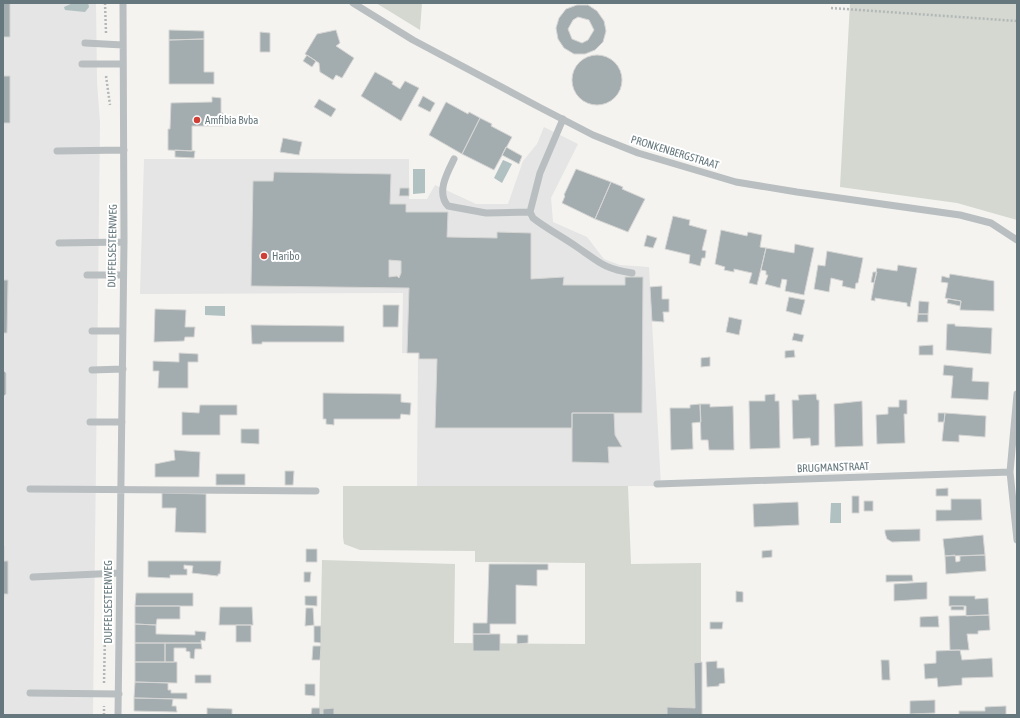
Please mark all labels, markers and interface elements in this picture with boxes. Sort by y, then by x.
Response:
place label: Amfibia Bvba [205,114,258,126]
marker: Amfibia Bvba [192,115,202,125]
street label: PRONKENBERGSTRAAT [629,133,721,171]
street label: DUFFELSESTEENWEG [105,204,119,288]
place label: Haribo [272,250,300,262]
marker: Haribo [259,251,269,261]
street label: BRUGMANSTRAAT [797,460,870,474]
street label: DUFFELSESTEENWEG [102,560,114,644]

